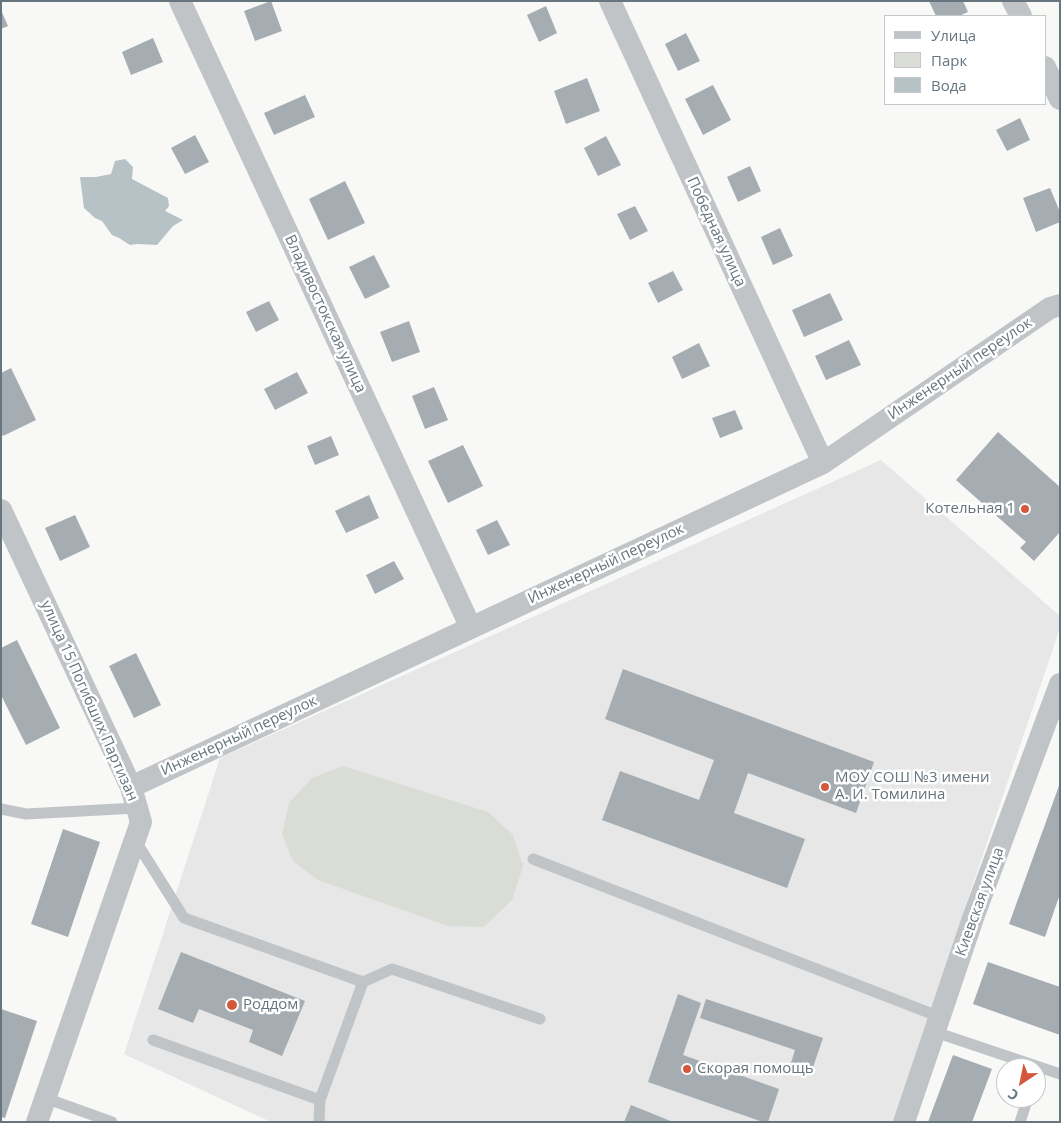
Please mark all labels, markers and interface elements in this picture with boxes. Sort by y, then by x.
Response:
legend [884,15,1046,105]
text: Улица [931,25,976,45]
text: Парк [931,50,967,70]
text: Вода [931,75,967,95]
street label: Победная улица [683,174,749,290]
street label: Владивостокская улица [280,232,370,396]
street label: Инженерный переулок [884,314,1036,424]
place label: Котельная 1 [925,500,1015,518]
marker: Котельная 1 [1019,503,1031,515]
street label: Инженерный переулок [525,520,687,608]
street label: улица 15 Погибших Партизан [36,598,142,804]
street label: Инженерный переулок [158,692,320,780]
place label: МОУ СОШ №3 имени А. И. Томилина [835,769,990,804]
marker: МОУ СОШ №3 имени А. И. Томилина [819,781,831,793]
street label: Киевская улица [952,845,1008,959]
place label: Роддом [243,996,298,1014]
marker: Роддом [225,998,239,1012]
north arrow [996,1058,1046,1108]
place label: Скорая помощь [697,1060,814,1078]
marker: Скорая помощь [681,1063,693,1075]
text: С [1004,1085,1022,1105]

